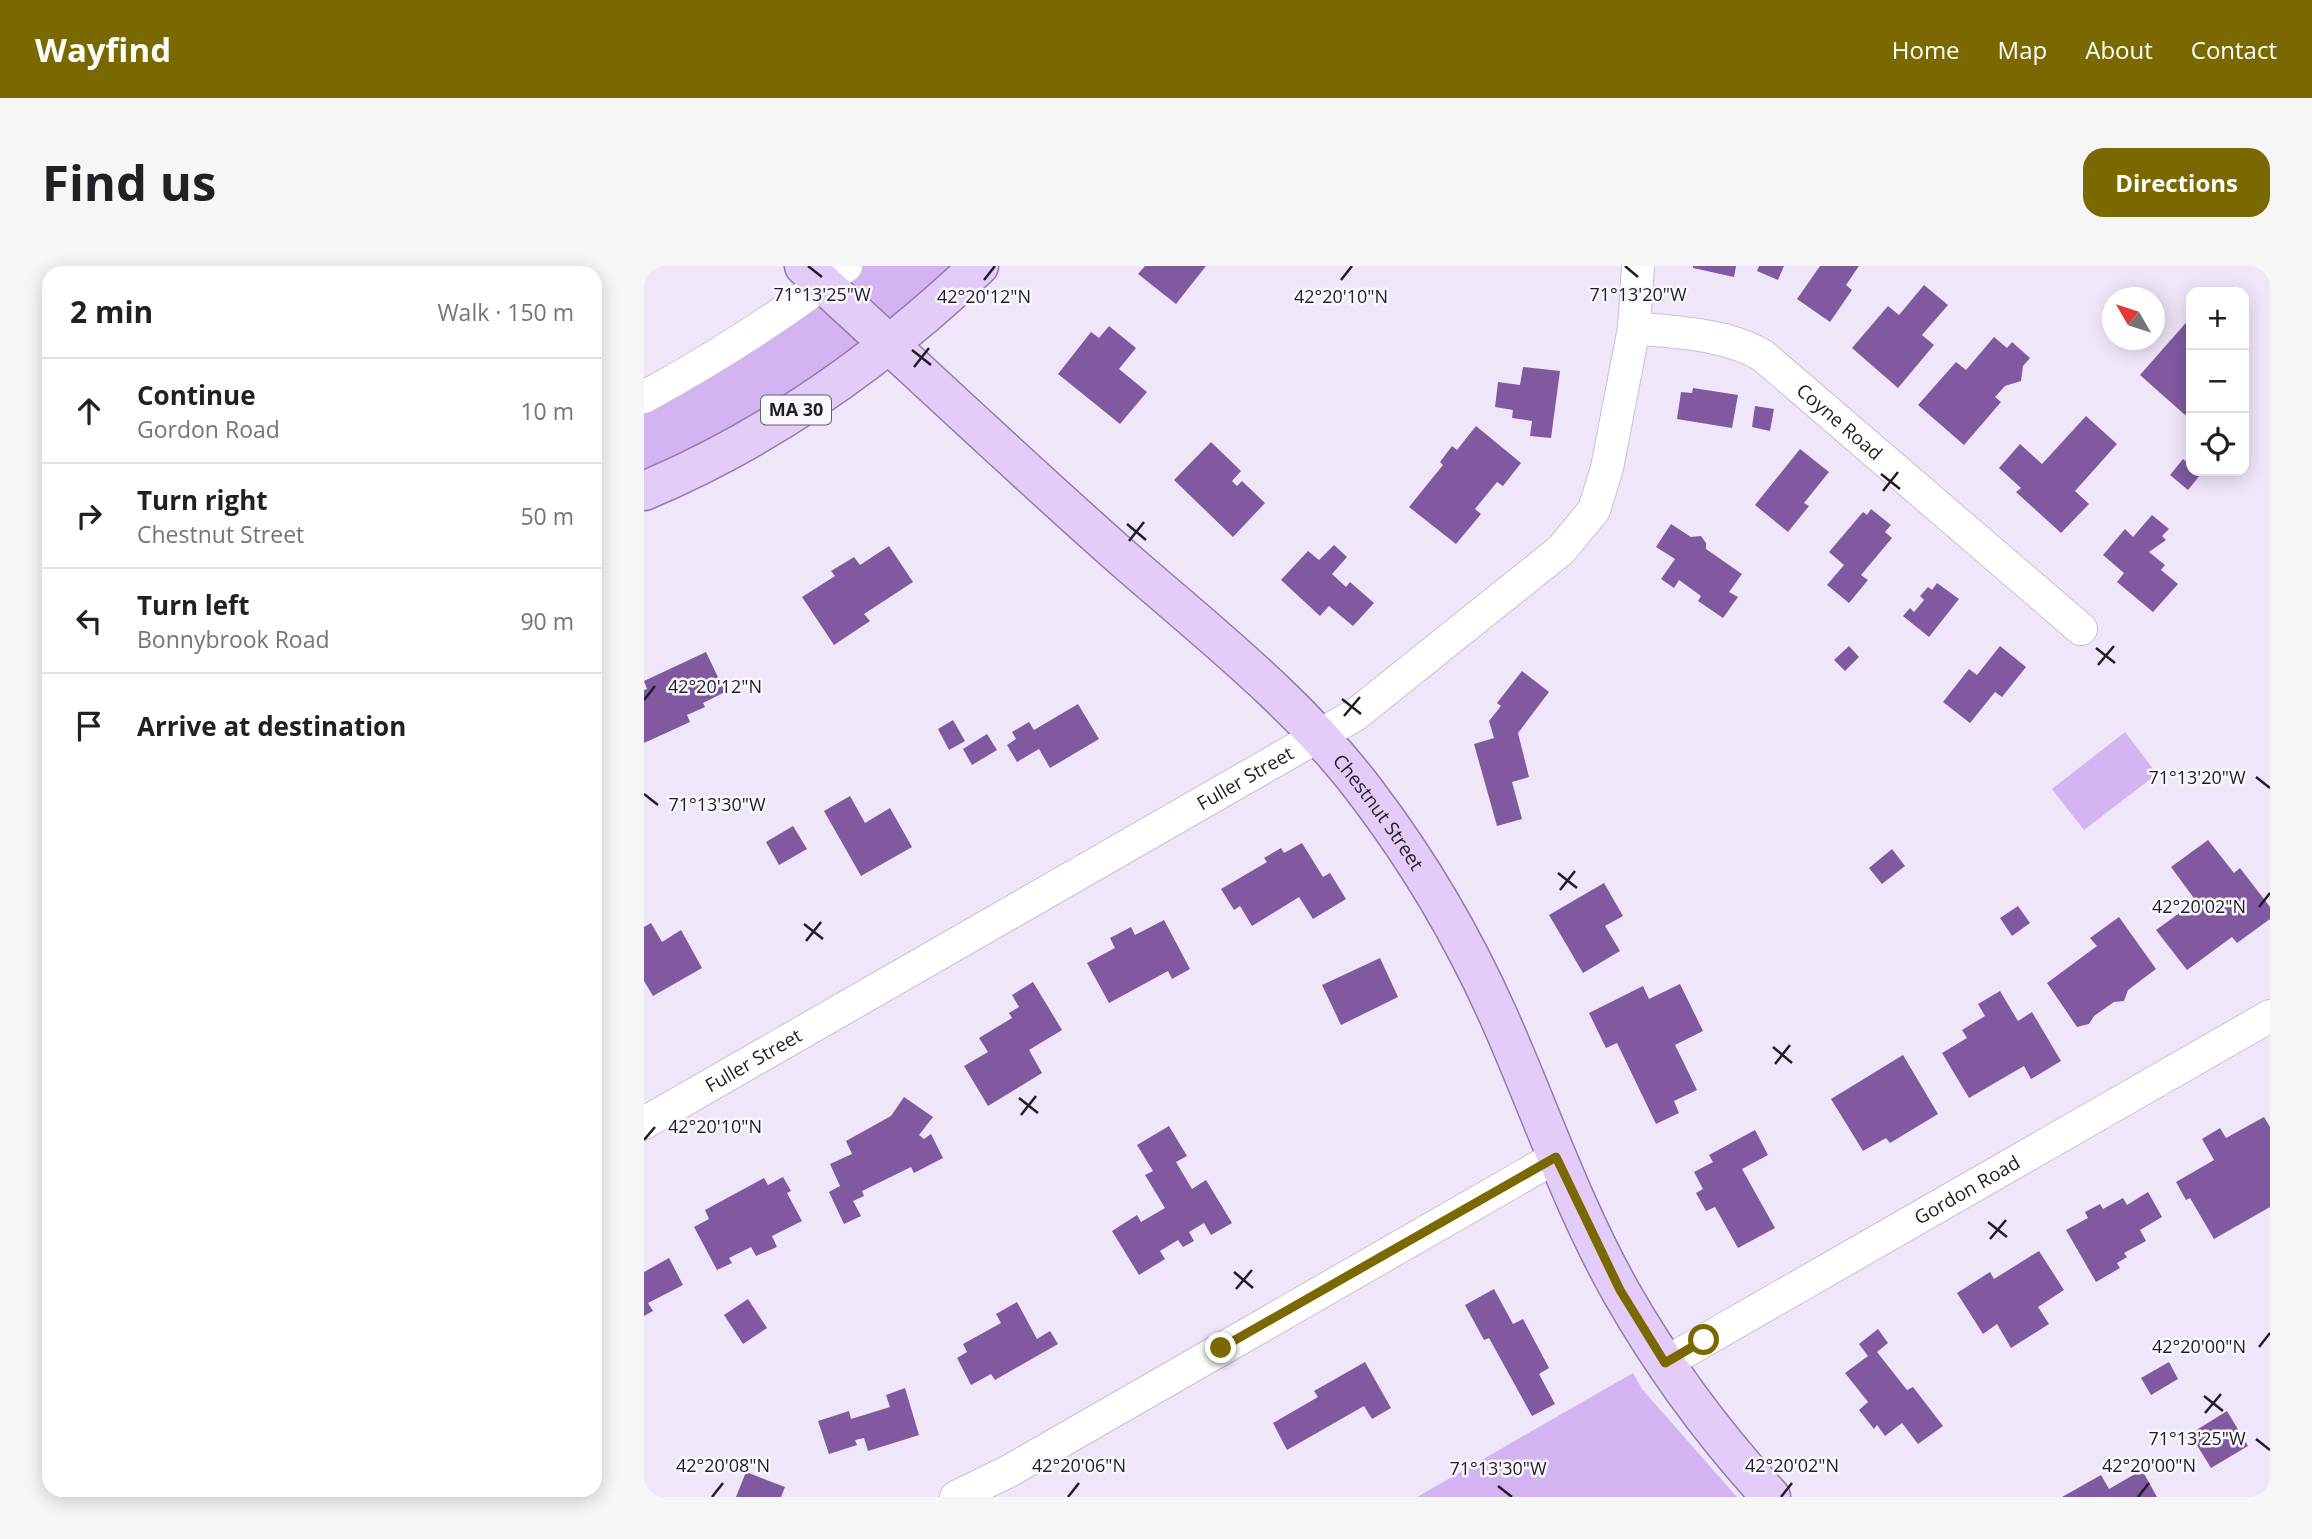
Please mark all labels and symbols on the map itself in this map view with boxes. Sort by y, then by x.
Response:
text: 71°13'25"W [773,282,871,306]
text: 71°13'20"W [1589,282,1687,306]
text: 42°20'12"N [937,284,1031,308]
text: 42°20'10"N [1294,284,1388,308]
north arrow [2102,287,2165,350]
street label: Coyne Road [1791,377,1888,466]
road number: MA 30 [761,396,831,425]
text: 42°20'12"N [668,674,762,698]
street label: Fuller Street [1192,740,1298,816]
street label: Chestnut Street [1327,748,1430,875]
text: 71°13'20"W [2148,765,2246,789]
text: 71°13'30"W [668,792,766,816]
text: 42°20'02"N [2152,894,2246,918]
street label: Fuller Street [700,1022,807,1098]
text: 42°20'10"N [668,1114,762,1138]
street label: Gordon Road [1909,1149,2025,1231]
route start [1688,1324,1719,1355]
route end [1205,1332,1236,1363]
text: 42°20'00"N [2152,1334,2246,1358]
text: 71°13'25"W [2148,1426,2246,1450]
text: 42°20'08"N [676,1453,770,1477]
text: 42°20'06"N [1032,1453,1126,1477]
text: 42°20'02"N [1745,1453,1839,1477]
text: 42°20'00"N [2102,1453,2196,1477]
text: 71°13'30"W [1449,1456,1547,1480]

